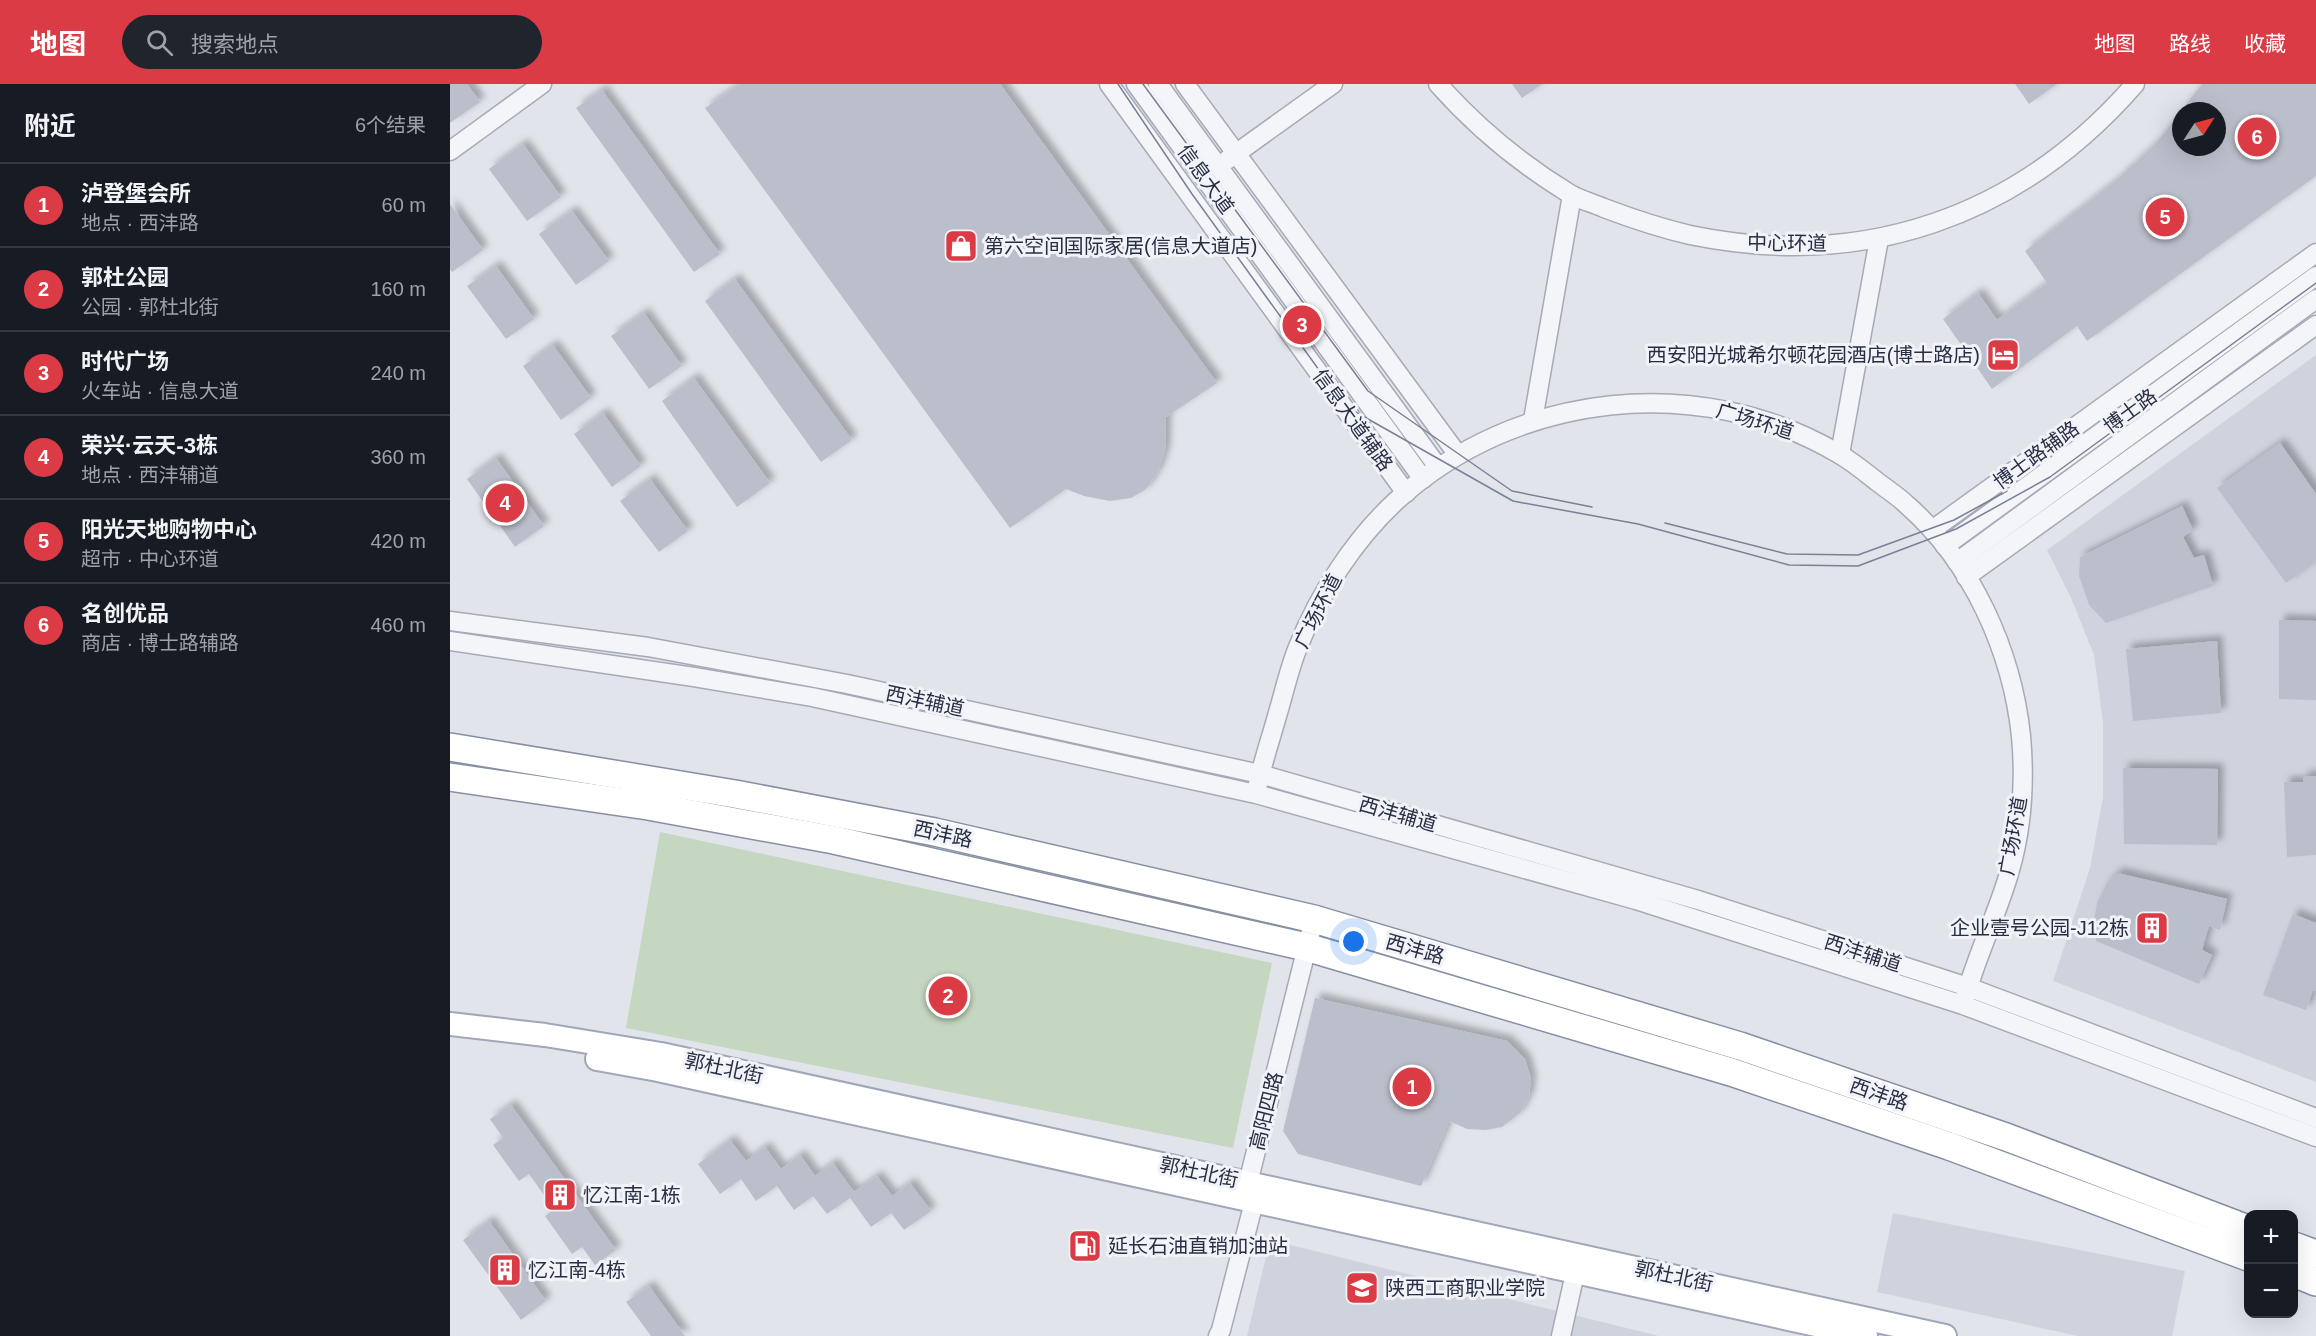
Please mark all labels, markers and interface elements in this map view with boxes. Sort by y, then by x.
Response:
search box [122,15,542,69]
icon: search [143,26,176,59]
text: 地图 [30,29,86,60]
text: 搜索地点 [191,32,279,57]
text: 地图 [2094,32,2136,55]
text: 路线 [2169,32,2211,55]
text: 收藏 [2244,32,2286,55]
north arrow [2172,102,2226,156]
text: 附近 [24,111,76,141]
text: 6个结果 [355,114,426,136]
pin: 6 [2238,115,2276,160]
street label: 信息大道 [1174,140,1238,218]
text: 泸登堡会所 [81,181,191,206]
text: 1 [38,194,49,216]
text: 60 m [382,194,426,216]
pin: 5 [2146,194,2184,240]
text: 地点 · 西沣路 [81,212,199,234]
shop icon: 第六空间国际家居(信息大道店) [943,228,979,264]
street label: 中心环道 [1747,231,1827,255]
place label: 第六空间国际家居(信息大道店) [984,235,1257,257]
text: 郭杜公园 [81,265,169,290]
text: 2 [38,278,49,300]
text: 160 m [370,278,426,300]
text: 公园 · 郭杜北街 [81,296,219,318]
pin: 3 [1282,302,1322,348]
hotel icon: 西安阳光城希尔顿花园酒店(博士路店) [1985,337,2021,373]
place label: 西安阳光城希尔顿花园酒店(博士路店) [1647,344,1980,366]
text: 时代广场 [81,349,169,374]
text: 3 [38,362,49,384]
text: 240 m [370,362,426,384]
street label: 信息大道辅路 [1309,365,1397,475]
text: 火车站 · 信息大道 [81,380,239,402]
street label: 博士路 [2099,384,2161,438]
street label: 广场环道 [1714,399,1796,443]
street label: 博士路辅路 [1989,417,2083,493]
text: 荣兴·云天-3栋 [81,433,218,458]
text: 4 [38,446,49,468]
text: 360 m [370,446,426,468]
text: 地点 · 西沣辅道 [81,464,219,486]
pin: 4 [486,480,524,526]
text: 阳光天地购物中心 [81,517,257,542]
text: 5 [38,530,49,552]
text: 420 m [370,530,426,552]
text: 超市 · 中心环道 [81,548,219,570]
street label: 广场环道 [1290,570,1346,652]
text: 名创优品 [81,601,169,626]
text: 6 [38,614,49,636]
text: 460 m [370,614,426,636]
text: 商店 · 博士路辅路 [81,632,239,654]
street label: 西沣辅道 [884,682,966,720]
street label: 西沣辅道 [1357,792,1439,836]
street label: 广场环道 [1995,795,2031,877]
street label: 西沣路 [911,817,975,851]
building icon: 企业壹号公园-J12栋 [2134,910,2170,946]
place label: 企业壹号公园-J12栋 [1950,917,2129,939]
your location [1339,927,1368,956]
street label: 西沣路 [1383,930,1447,968]
street label: 西沣辅道 [1822,930,1904,976]
pin: 2 [928,974,968,1018]
street label: 郭杜北街 [683,1049,765,1087]
pin: 1 [1392,1064,1432,1110]
street label: 高阳四路 [1246,1070,1286,1152]
street label: 西沣路 [1847,1074,1911,1114]
street label: 郭杜北街 [1158,1153,1240,1191]
building icon: 忆江南-1栋 [542,1177,578,1213]
place label: 忆江南-1栋 [583,1184,681,1206]
map controls [2244,1210,2298,1318]
button: + [2244,1210,2298,1264]
fuel station icon: 延长石油直销加油站 [1067,1228,1103,1264]
place label: 延长石油直销加油站 [1108,1235,1288,1257]
building icon: 忆江南-4栋 [487,1252,523,1288]
street label: 郭杜北街 [1633,1257,1715,1295]
place label: 忆江南-4栋 [528,1259,626,1281]
button: − [2244,1264,2298,1318]
school or university icon: 陕西工商职业学院 [1344,1270,1380,1306]
place label: 陕西工商职业学院 [1385,1277,1545,1299]

